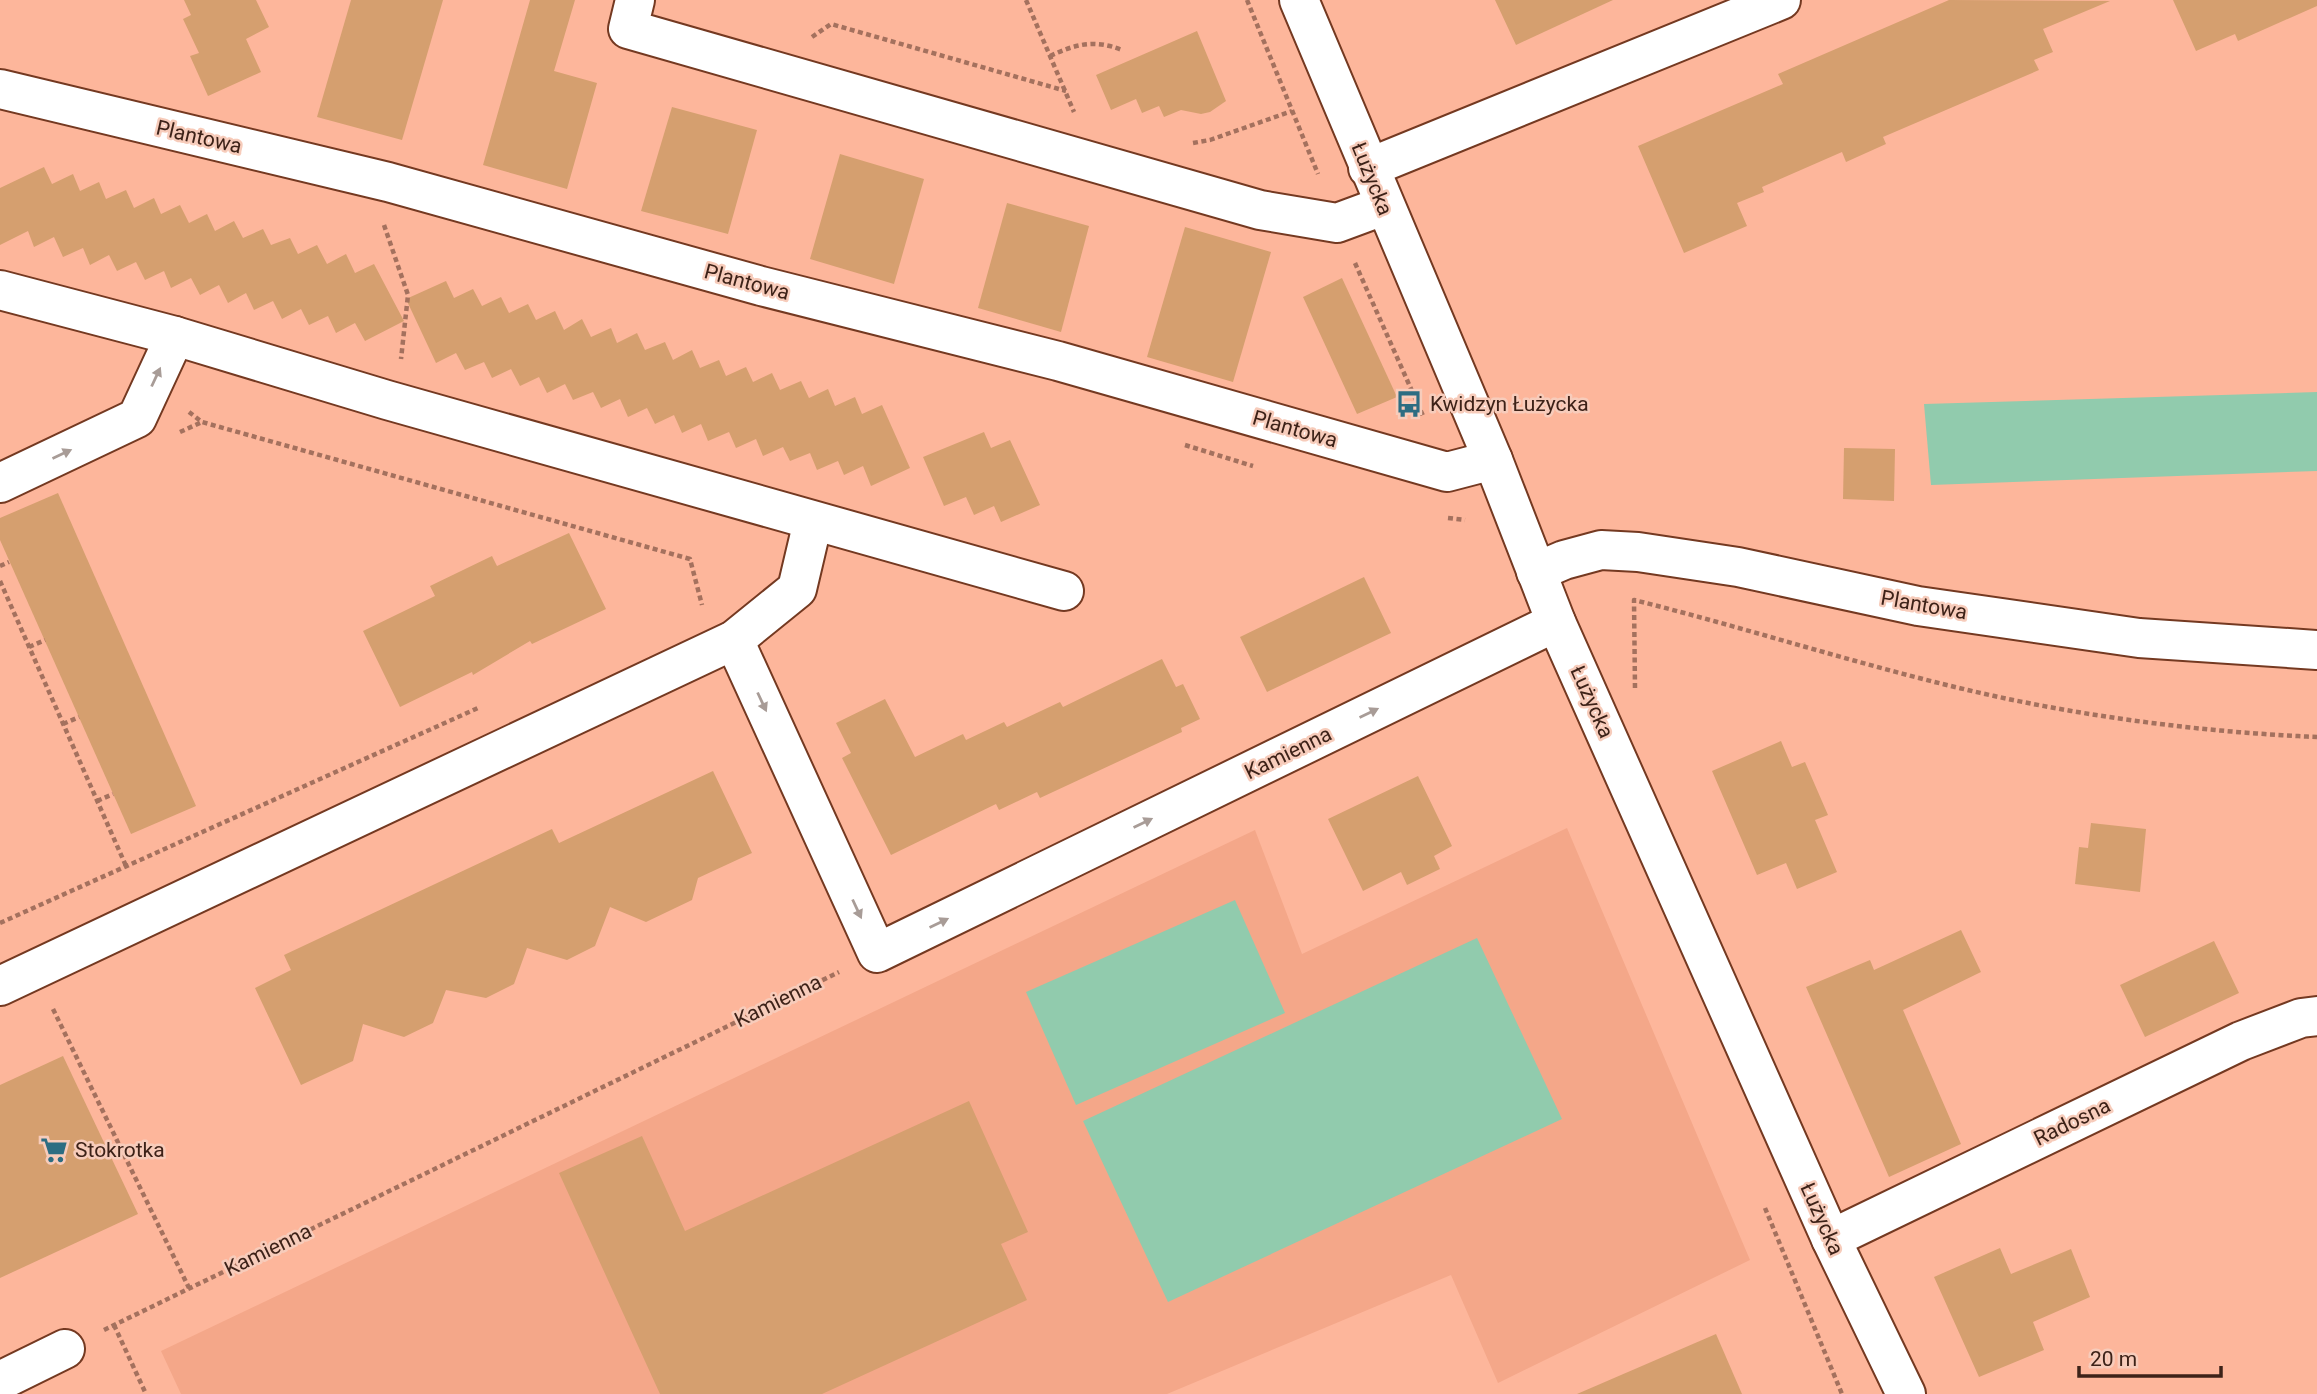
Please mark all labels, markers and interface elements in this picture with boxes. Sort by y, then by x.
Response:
street label: Plantowa [154,115,244,159]
street label: Łużycka [1347,139,1397,219]
street label: Plantowa [702,259,792,305]
one-way arrow [150,367,162,387]
bus stop icon: Kwidzyn Łużycka [1394,389,1424,419]
place label: Kwidzyn Łużycka [1430,392,1589,416]
street label: Plantowa [1250,405,1340,453]
one-way arrow [52,448,72,460]
street label: Plantowa [1879,586,1969,624]
street label: Łużycka [1566,662,1618,742]
one-way arrow [756,692,768,712]
one-way arrow [1359,707,1379,718]
street label: Kamienna [1241,722,1335,784]
one-way arrow [1133,818,1153,829]
one-way arrow [851,899,863,919]
one-way arrow [929,917,949,929]
street label: Kamienna [731,970,825,1032]
street label: Radosna [2030,1093,2114,1151]
supermarket icon: Stokrotka [39,1135,69,1165]
place label: Stokrotka [75,1138,165,1162]
street label: Łużycka [1796,1179,1848,1259]
street label: Kamienna [221,1219,315,1281]
scale bar [2079,1334,2221,1378]
text: 20 m [2090,1347,2137,1371]

